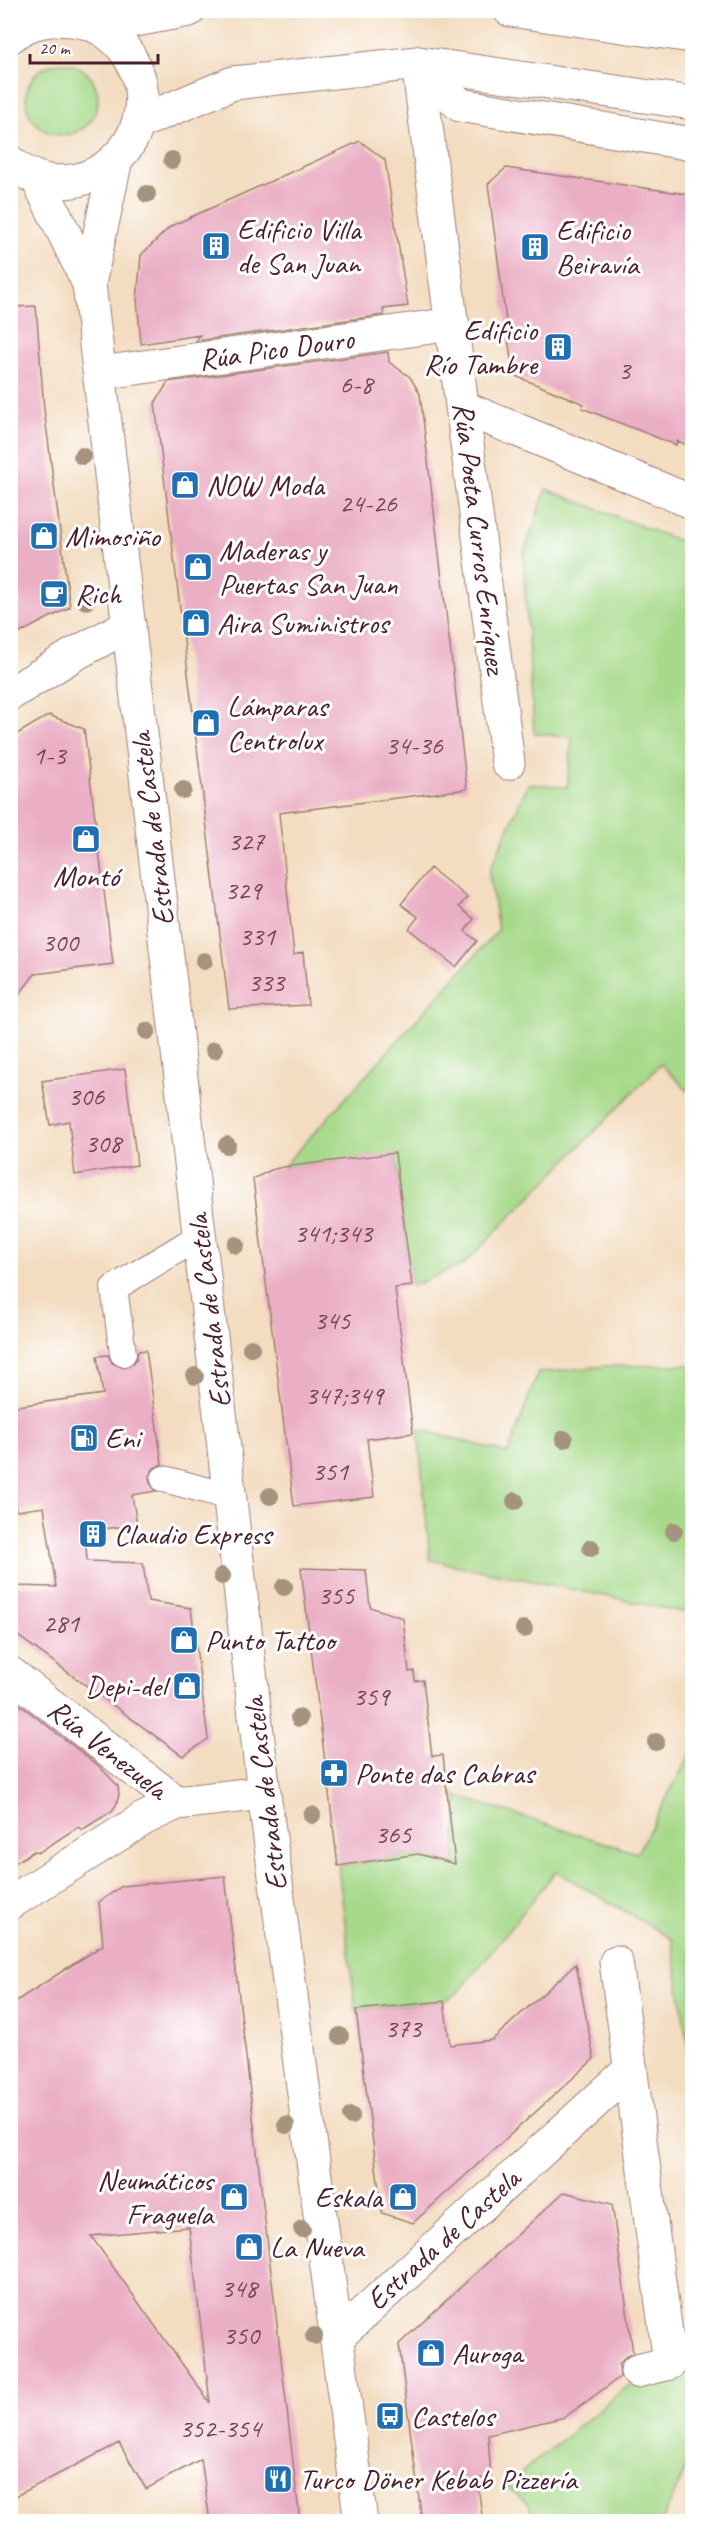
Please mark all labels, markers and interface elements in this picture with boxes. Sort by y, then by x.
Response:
scale bar [30,27,158,65]
text: 20 m [39,37,72,59]
place label: Edificio Villa de San Juan [237,210,362,282]
place label: Edificio Beiravía [556,211,641,283]
building icon: Edificio Villa de San Juan [200,230,232,262]
building icon: Edificio Beiravía [519,231,551,263]
place label: Edificio Río Tambre [424,311,539,383]
street label: Rúa Pico Douro [196,319,357,379]
building icon: Edificio Río Tambre [542,331,574,363]
house number: 3 [618,353,632,387]
house number: 6-8 [339,367,375,401]
street label: Rúa Poeta Curros Enríquez [444,400,516,679]
place label: NOW Moda [206,466,326,504]
shop icon: NOW Moda [169,469,201,501]
house number: 24-26 [339,486,398,520]
place label: Mimosiño [65,517,161,555]
shop icon: Mimosiño [28,520,60,552]
place label: Maderas y Puertas San Juan [219,531,398,603]
shop icon: Maderas y Puertas San Juan [182,551,214,583]
place label: Rich [75,575,122,613]
cafe icon: Rich [38,578,70,610]
place label: Aira Suministros [217,604,391,642]
shop icon: Aira Suministros [180,607,212,639]
place label: Lámparas Centrolux [227,687,330,759]
shop icon: Lámparas Centrolux [190,707,222,739]
street label: Estrada de Castela [121,728,183,928]
house number: 34-36 [385,728,444,762]
house number: 1-3 [32,738,67,772]
shop icon: Montó [70,823,102,855]
house number: 327 [228,824,266,858]
place label: Montó [53,857,124,895]
house number: 329 [225,873,263,907]
house number: 331 [239,919,277,953]
house number: 300 [42,925,80,959]
house number: 333 [248,965,286,999]
house number: 306 [68,1079,105,1113]
house number: 308 [85,1126,124,1160]
street label: Estrada de Castela [178,1210,240,1410]
house number: 341;343 [294,1216,374,1250]
house number: 345 [314,1303,352,1337]
house number: 347;349 [305,1378,385,1412]
place label: Eni [105,1419,143,1457]
fuel station icon: Eni [68,1422,100,1454]
house number: 351 [312,1454,350,1488]
place label: Claudio Express [114,1515,274,1553]
building icon: Claudio Express [77,1518,109,1550]
house number: 355 [318,1578,356,1612]
house number: 281 [43,1606,81,1640]
place label: Punto Tattoo [205,1621,338,1659]
shop icon: Punto Tattoo [168,1624,200,1656]
place label: Depi-del [85,1667,171,1705]
shop icon: Depi-del [171,1670,203,1702]
house number: 359 [353,1679,391,1713]
street label: Rúa Venezuela [40,1690,178,1809]
street label: Estrada de Castela [234,1693,296,1893]
place label: Ponte das Cabras [355,1754,537,1792]
pharmacy icon: Ponte das Cabras [318,1757,350,1789]
house number: 365 [375,1817,413,1851]
house number: 373 [385,2011,423,2045]
street label: Estrada de Castela [358,2158,530,2318]
place label: Neumáticos Fraguela [97,2161,216,2233]
place label: Eskala [315,2178,384,2216]
shop icon: Neumáticos Fraguela [218,2181,250,2213]
shop icon: Eskala [387,2181,419,2213]
place label: La Nueva [270,2228,366,2266]
shop icon: La Nueva [233,2231,265,2263]
house number: 348 [221,2271,260,2305]
house number: 350 [223,2318,261,2352]
place label: Auroga [452,2334,525,2372]
shop icon: Auroga [415,2337,447,2369]
place label: Castelos [411,2397,497,2435]
bus stop icon: Castelos [374,2400,406,2432]
house number: 352-354 [179,2411,264,2445]
place label: Turco Döner Kebab Pizzería [299,2460,579,2498]
restaurant icon: Turco Döner Kebab Pizzería [262,2463,294,2495]

